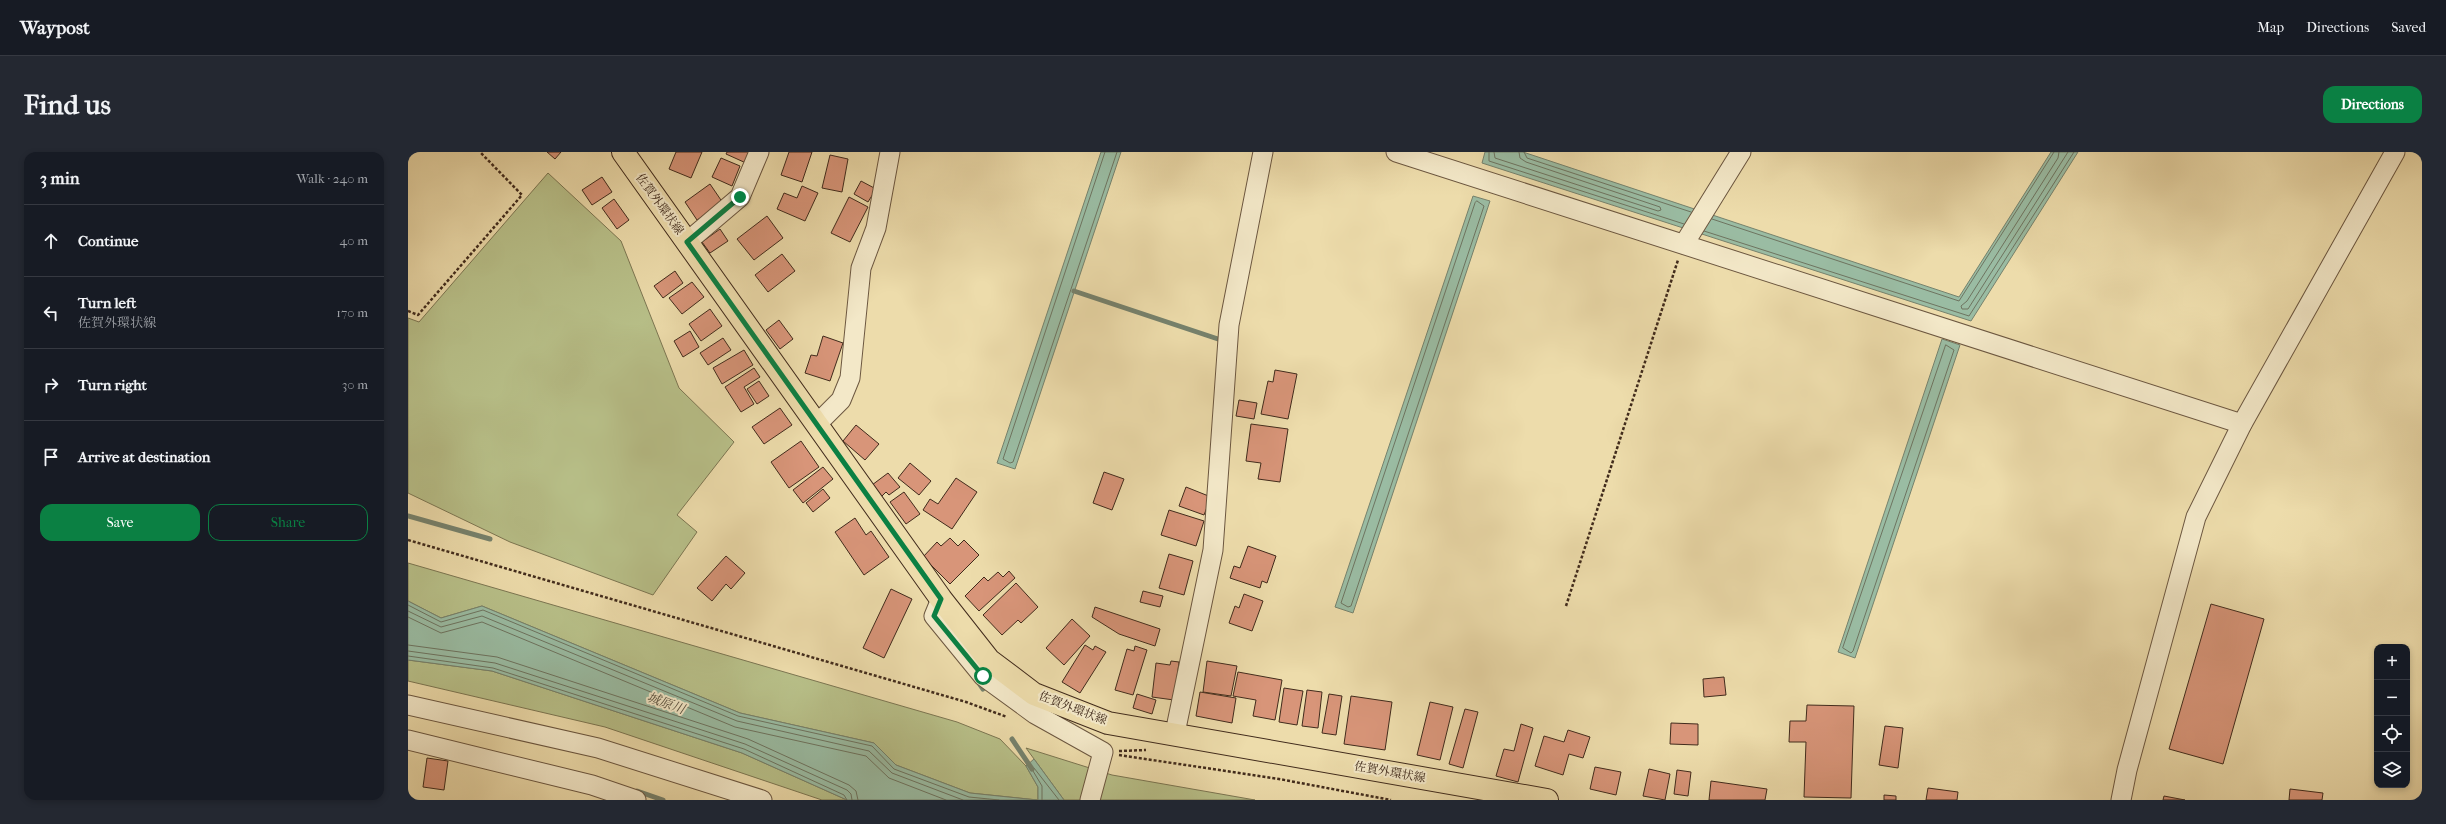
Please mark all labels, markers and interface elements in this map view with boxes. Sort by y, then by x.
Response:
text: Waypost [20,17,90,39]
text: Map [2257,19,2284,36]
text: Directions [2306,19,2369,36]
text: Saved [2391,19,2426,36]
button: Directions [2323,86,2422,123]
text: Find us [24,88,111,121]
text: 3 min [40,168,80,188]
text: Walk · 240 m [296,171,368,186]
street label: 佐賀外環状線 [633,171,687,237]
route end [731,188,749,206]
icon: ahead [40,230,62,252]
text: Continue [78,232,138,250]
text: 40 m [340,233,368,248]
text: Turn left [78,294,136,312]
icon: left [40,302,62,324]
text: 170 m [336,305,368,320]
text: 佐賀外環状線 [78,315,156,330]
icon: right [40,374,62,396]
text: Turn right [78,376,147,394]
text: 30 m [342,377,368,392]
icon: arrive [40,446,62,468]
text: Arrive at destination [78,448,210,466]
button: Save [40,504,200,541]
button: Share [208,504,368,541]
map controls [2374,644,2410,788]
button: + [2374,644,2410,680]
route start [974,667,992,685]
button: − [2374,680,2410,716]
water label: 城原川 [645,689,689,717]
street label: 佐賀外環状線 [1037,689,1109,727]
button: locate [2374,716,2410,752]
button: layers [2374,752,2410,788]
street label: 佐賀外環状線 [1353,759,1427,785]

